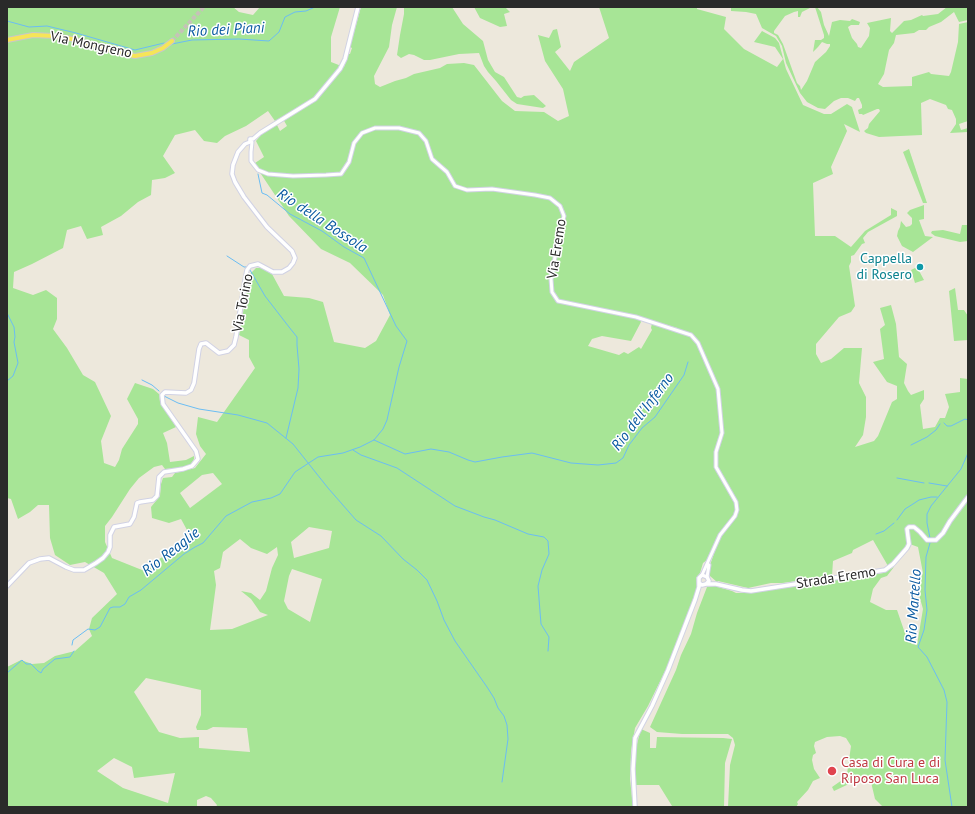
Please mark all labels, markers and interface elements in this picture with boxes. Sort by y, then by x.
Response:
water label: Rio dei Piani [187,19,265,41]
street label: Via Mongreno [49,28,133,62]
water label: Rio della Bossola [273,185,371,257]
street label: Via Eremo [544,218,570,280]
place label: Cappella di Rosero [857,251,912,284]
marker: Cappella di Rosero [915,262,925,272]
street label: Via Torino [229,272,257,334]
water label: Rio dell'Inferno [608,370,678,454]
water label: Rio Reaglie [139,524,203,580]
street label: Strada Eremo [795,563,877,593]
water label: Rio Martello [902,568,926,644]
place label: Casa di Cura e di Riposo San Luca [841,755,940,788]
marker: Casa di Cura e di Riposo San Luca [826,765,838,777]

